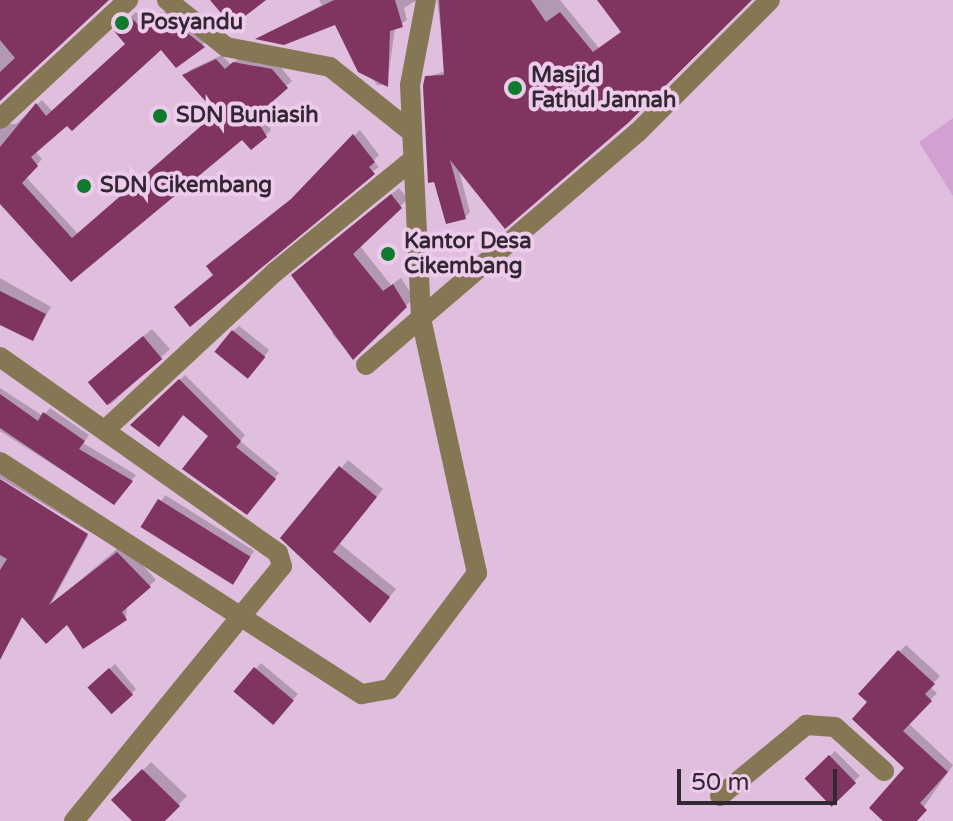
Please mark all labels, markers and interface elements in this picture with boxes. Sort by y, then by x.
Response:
place label: Posyandu [140,10,243,36]
marker: Posyandu [111,12,133,34]
place label: Masjid Fathul Jannah [531,62,676,114]
marker: Masjid Fathul Jannah [506,79,524,97]
place label: SDN Buniasih [176,103,319,129]
marker: SDN Buniasih [151,107,169,125]
place label: SDN Cikembang [100,173,272,199]
marker: SDN Cikembang [75,177,93,195]
place label: Kantor Desa Cikembang [404,228,531,280]
marker: Kantor Desa Cikembang [379,245,397,263]
scale bar [681,753,841,803]
text: 50 m [691,768,749,797]

